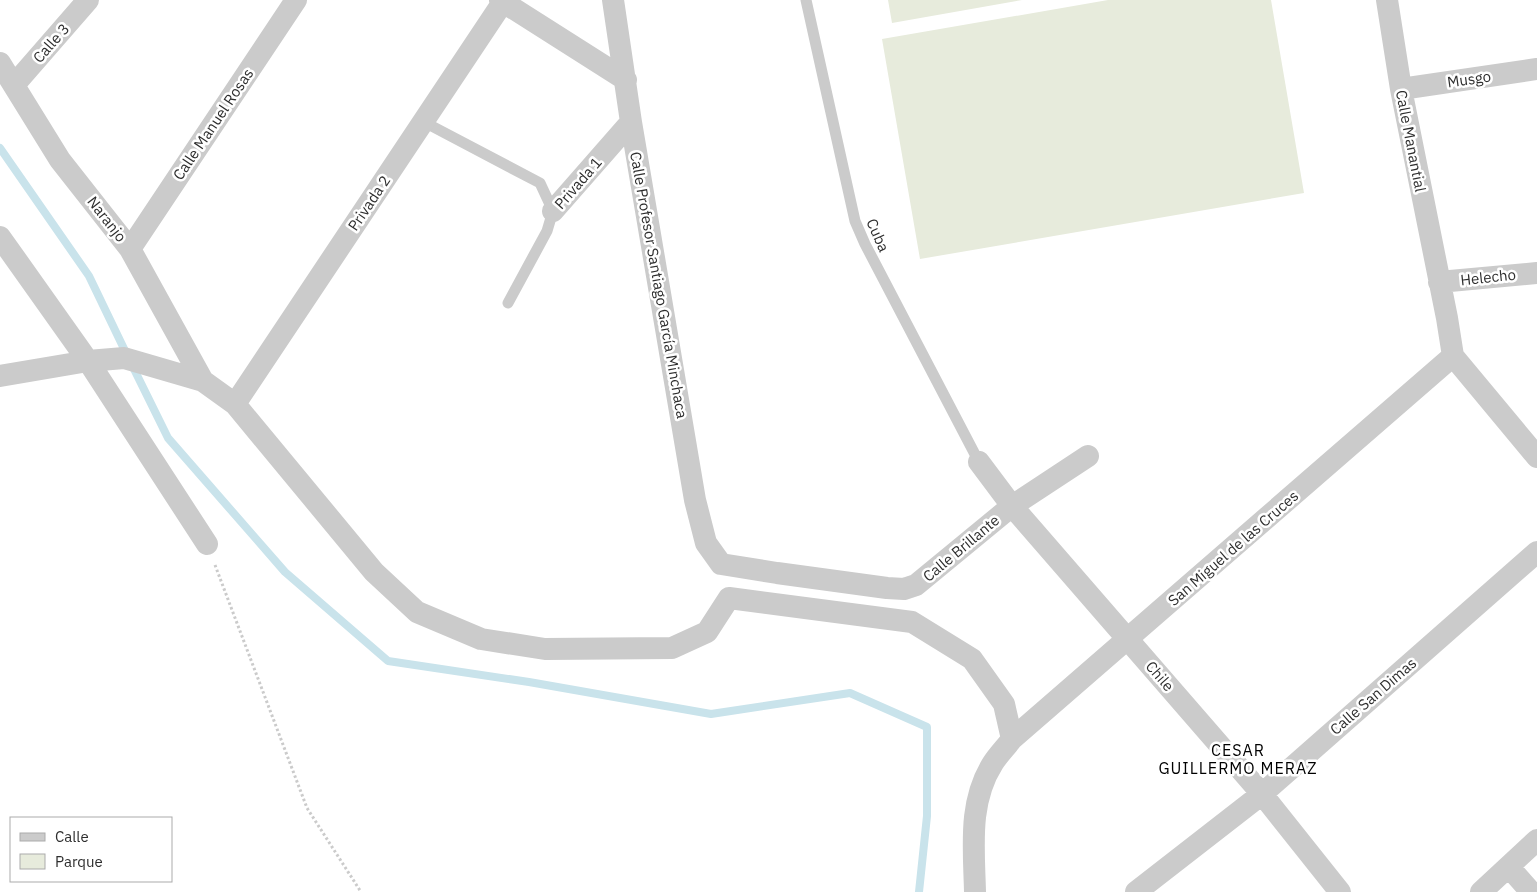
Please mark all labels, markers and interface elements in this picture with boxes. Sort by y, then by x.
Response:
street label: Calle 3 [29,19,73,67]
street label: Calle Manuel Rosas [169,65,257,183]
street label: Musgo [1446,67,1492,91]
street label: Calle Manantial [1392,88,1430,194]
street label: Calle Profesor Santiago García Minchaca [626,150,692,420]
street label: Privada 1 [550,153,606,213]
street label: Privada 2 [344,172,394,234]
street label: Naranjo [83,192,131,246]
street label: Cuba [862,215,894,255]
street label: Helecho [1459,265,1517,289]
street label: San Miguel de las Cruces [1164,486,1302,610]
street label: Calle Brillante [919,510,1003,586]
street label: Calle San Dimas [1326,653,1420,739]
street label: Chile [1142,657,1178,695]
district label: CESAR GUILLERMO MERAZ [1158,740,1318,778]
legend [10,817,172,882]
text: Calle [55,827,89,846]
text: Parque [55,852,103,871]

